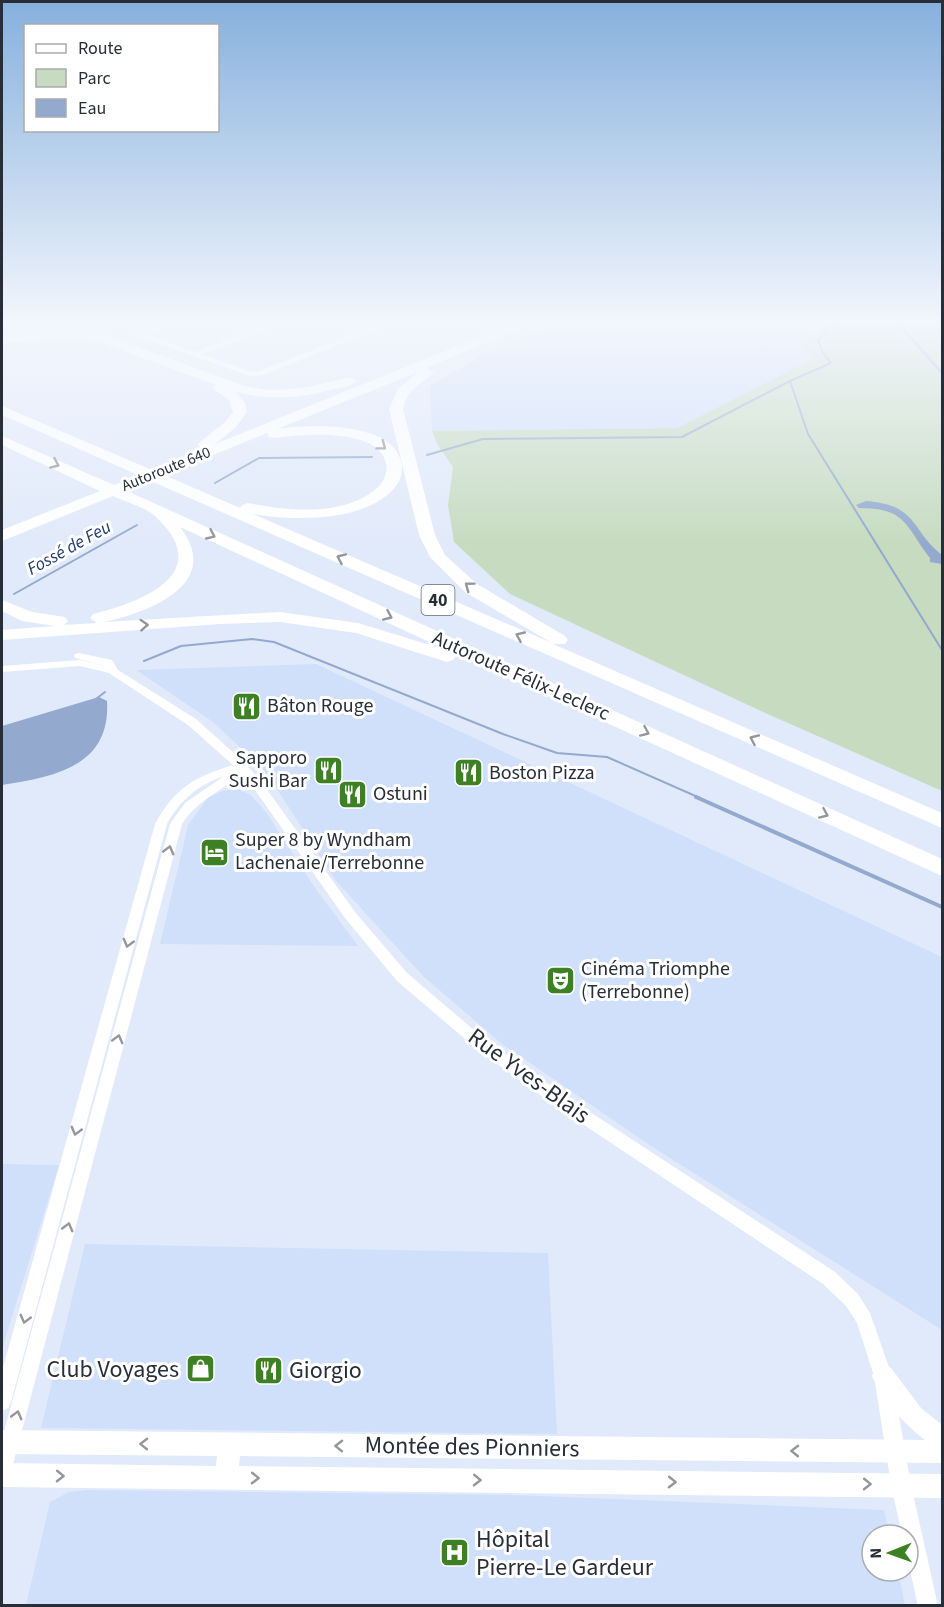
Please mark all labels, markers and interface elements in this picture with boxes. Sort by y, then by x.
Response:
legend [24,24,219,132]
text: Route [78,36,122,61]
text: Parc [78,66,111,91]
text: Eau [78,96,106,121]
one-way arrow [375,439,386,450]
street label: Autoroute 640 [118,441,214,497]
one-way arrow [48,457,59,469]
water label: Fossé de Feu [22,515,116,581]
one-way arrow [204,527,215,539]
one-way arrow [337,553,348,565]
one-way arrow [464,583,475,594]
road number: 40 [422,585,454,615]
one-way arrow [382,608,393,620]
one-way arrow [139,619,148,632]
street label: Autoroute Félix-Leclerc [428,624,614,728]
one-way arrow [515,631,526,643]
restaurant icon: Bâton Rouge [230,690,262,722]
place label: Bâton Rouge [267,692,374,720]
one-way arrow [638,725,649,737]
one-way arrow [750,734,761,746]
place label: Sapporo Sushi Bar [228,744,307,795]
restaurant icon: Sapporo Sushi Bar [312,754,344,786]
restaurant icon: Boston Pizza [452,757,484,789]
place label: Boston Pizza [489,759,595,787]
restaurant icon: Ostuni [336,778,368,810]
place label: Ostuni [373,780,428,808]
one-way arrow [818,807,829,819]
place label: Super 8 by Wyndham Lachenaie/Terrebonne [235,826,424,877]
hotel icon: Super 8 by Wyndham Lachenaie/Terrebonne [198,836,230,868]
one-way arrow [162,845,174,856]
one-way arrow [123,937,135,947]
place label: Cinéma Triomphe (Terrebonne) [581,955,730,1006]
theatre icon: Cinéma Triomphe (Terrebonne) [544,964,576,996]
street label: Rue Yves-Blais [461,1020,597,1132]
one-way arrow [111,1034,124,1044]
one-way arrow [71,1125,84,1135]
one-way arrow [60,1222,73,1232]
one-way arrow [19,1313,32,1323]
place label: Club Voyages [47,1352,179,1387]
shop icon: Club Voyages [184,1353,216,1385]
place label: Giorgio [289,1353,362,1388]
restaurant icon: Giorgio [252,1354,284,1386]
one-way arrow [10,1410,22,1421]
street label: Montée des Pionniers [364,1428,580,1466]
one-way arrow [139,1438,148,1450]
one-way arrow [334,1440,343,1452]
one-way arrow [790,1445,799,1457]
one-way arrow [55,1469,64,1482]
one-way arrow [250,1472,259,1484]
one-way arrow [472,1474,481,1486]
one-way arrow [667,1476,676,1488]
one-way arrow [862,1478,871,1491]
place label: Hôpital Pierre-Le Gardeur [476,1522,654,1585]
north arrow [860,1523,920,1583]
hospital icon: Hôpital Pierre-Le Gardeur [439,1537,471,1569]
text: N [865,1548,887,1559]

